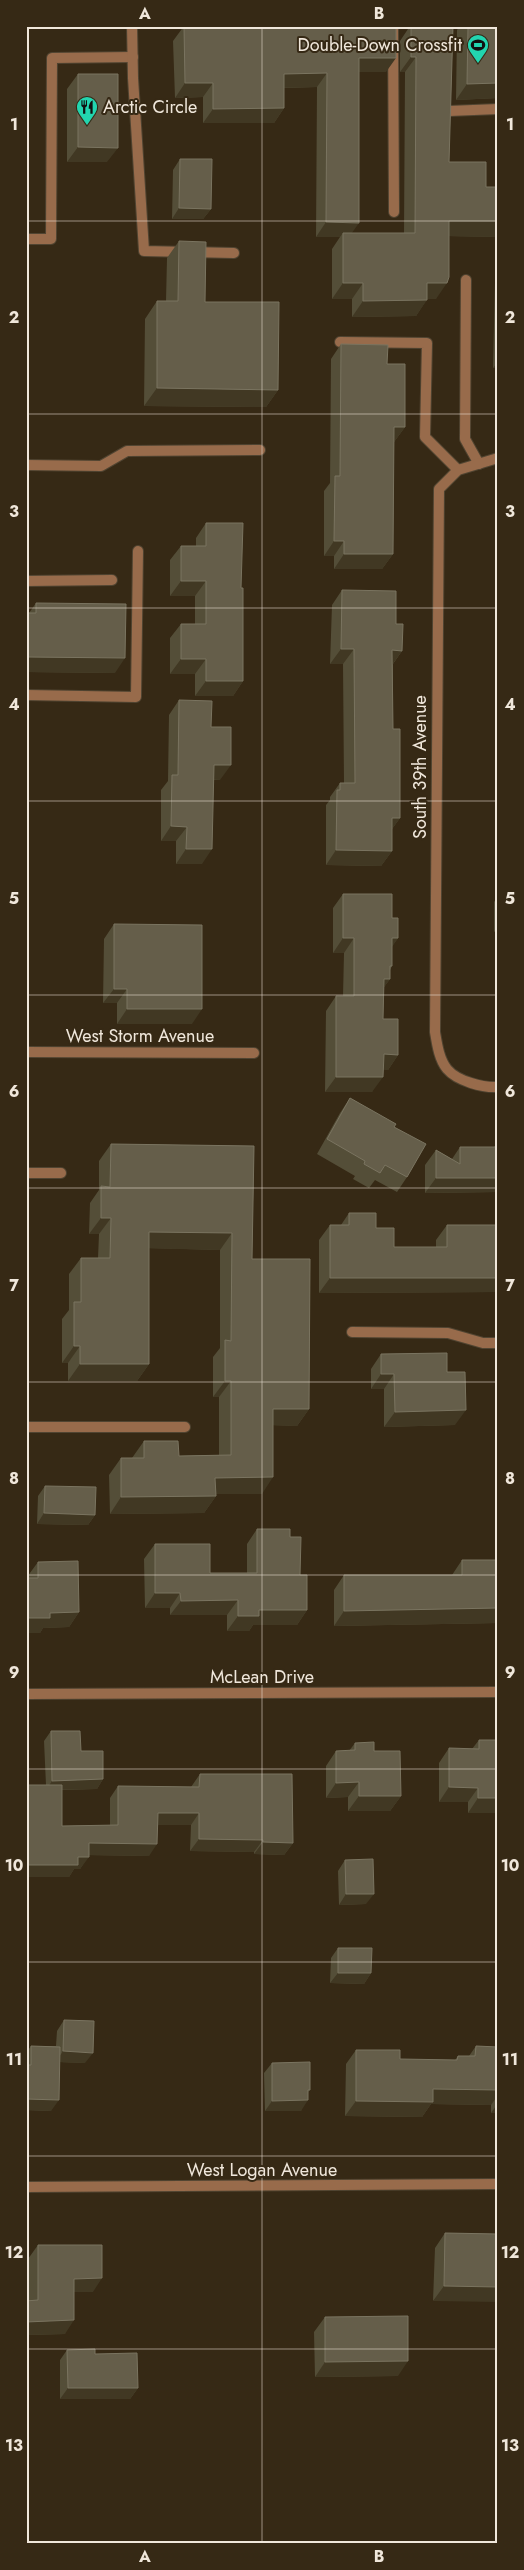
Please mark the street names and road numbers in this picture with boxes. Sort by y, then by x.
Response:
street label: South 39th Avenue [407,695,433,839]
street label: West Storm Avenue [66,1023,214,1049]
street label: McLean Drive [210,1664,314,1690]
street label: West Logan Avenue [187,2157,337,2183]

